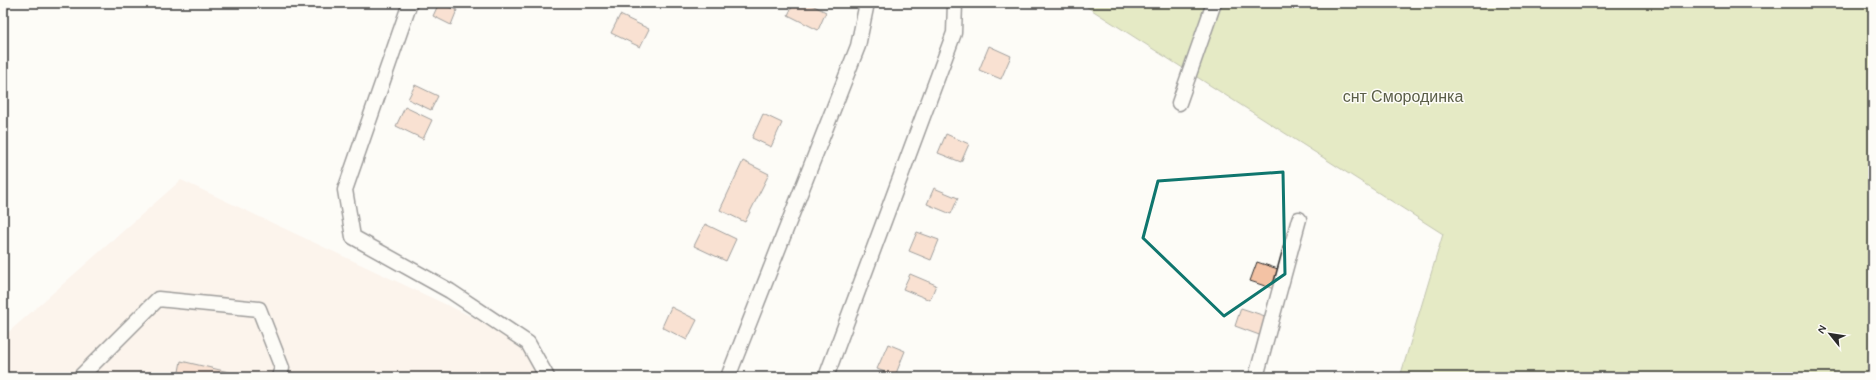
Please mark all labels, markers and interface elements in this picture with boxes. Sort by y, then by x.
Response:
park label: снт Смородинка [1343,87,1463,108]
north arrow [1810,314,1850,354]
text: N [1814,323,1830,336]

